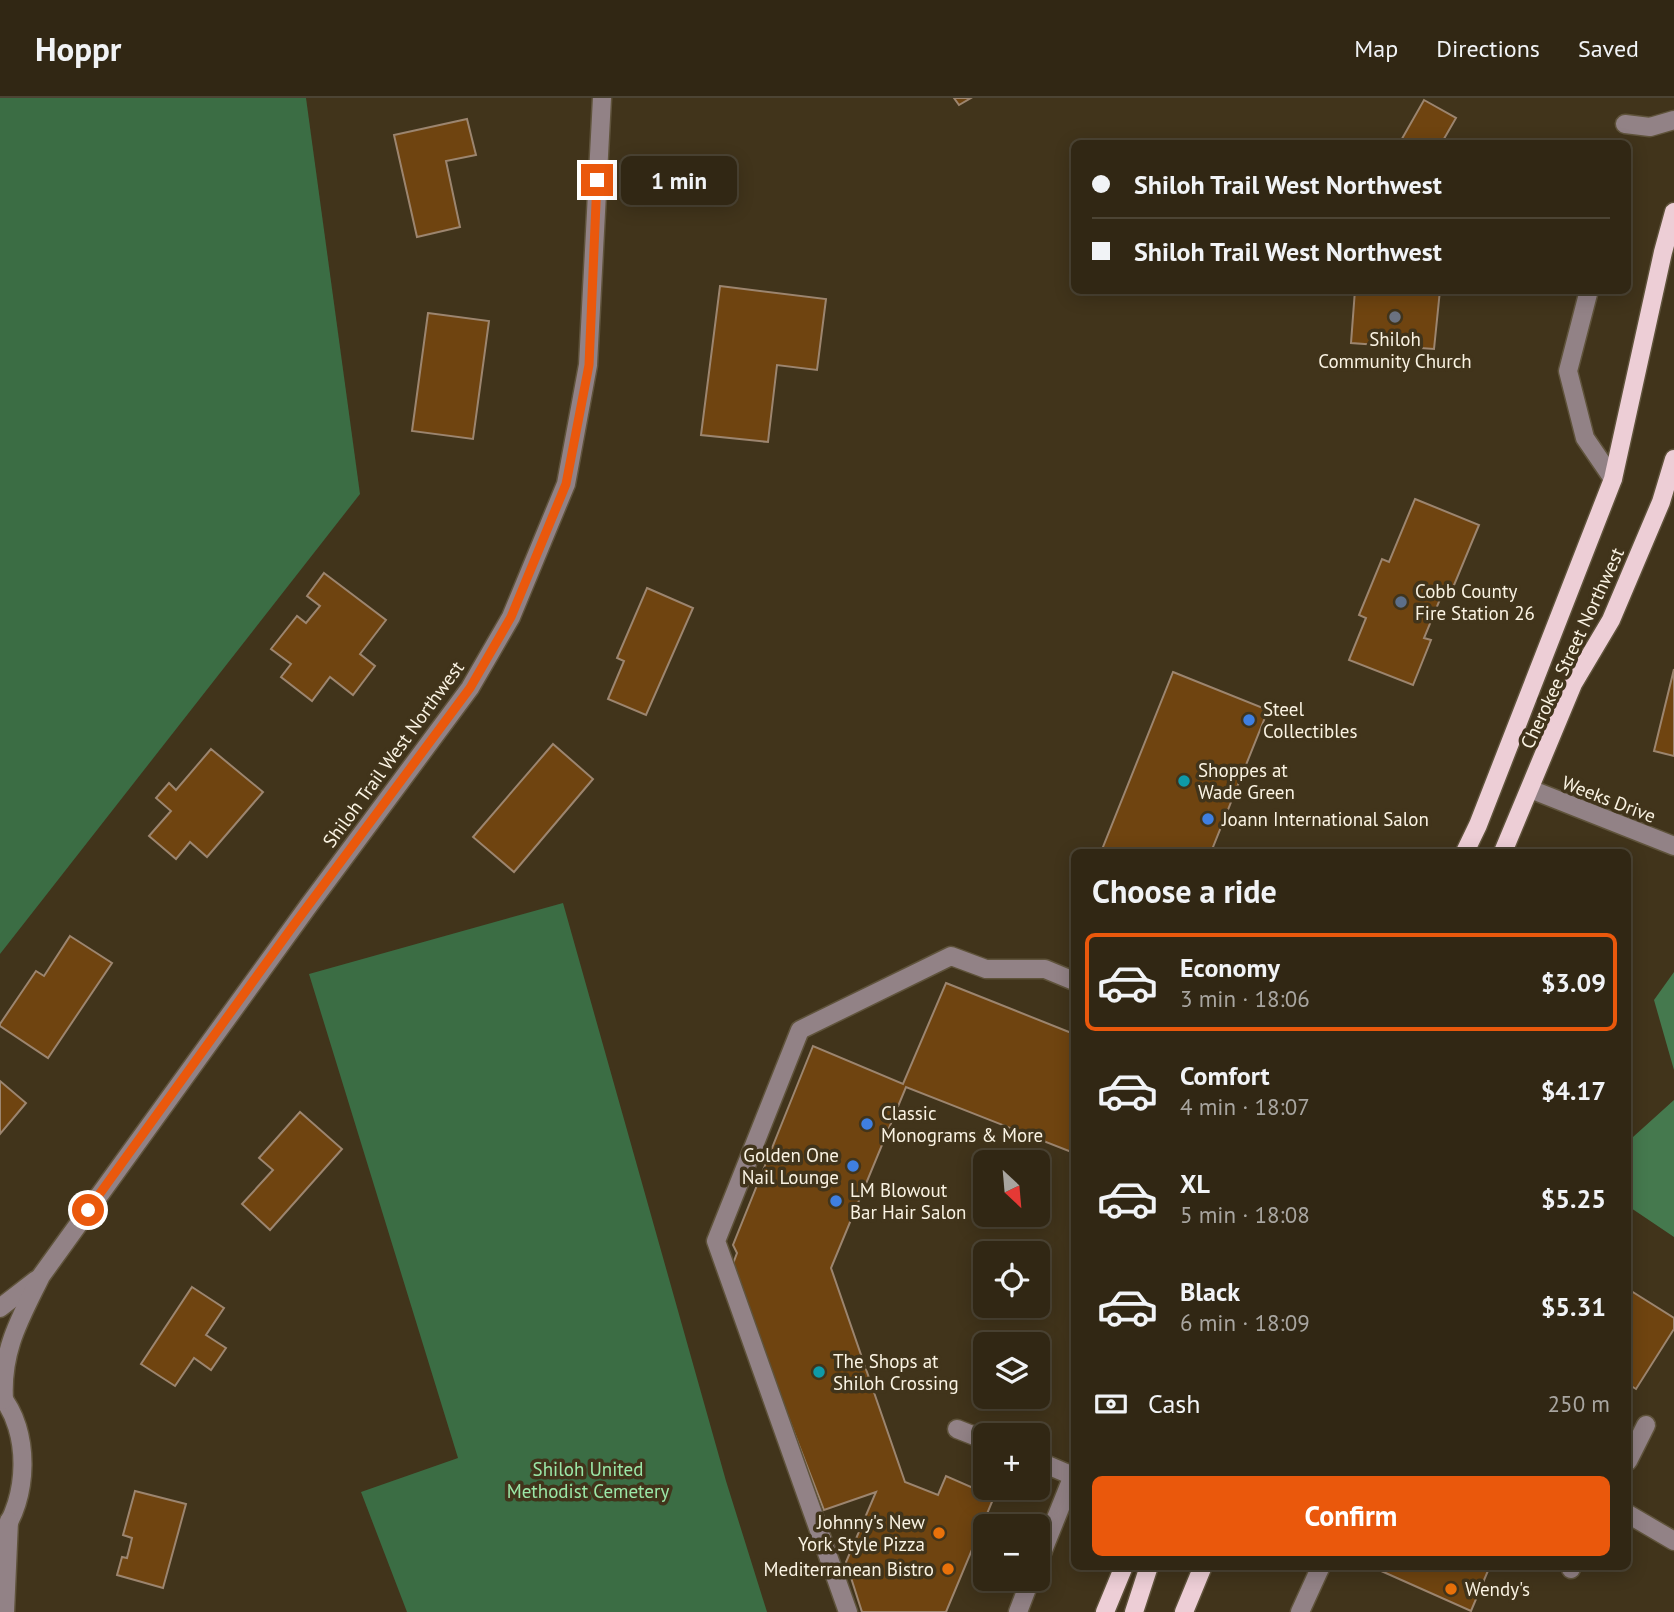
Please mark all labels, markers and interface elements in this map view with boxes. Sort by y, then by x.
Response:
text: Hoppr [35,27,121,70]
text: Map [1354,33,1398,64]
text: Directions [1436,33,1540,64]
text: Saved [1578,33,1639,64]
callout: 1 min [622,155,737,204]
route end [581,164,613,196]
text: 1 min [651,166,707,195]
text: Shiloh Trail West Northwest [1134,168,1442,201]
text: Shiloh Trail West Northwest [1134,235,1442,268]
marker: Shiloh Community Church [1387,309,1403,325]
place label: Shiloh Community Church [1318,327,1472,373]
street label: Cherokee Street Northwest [1515,543,1629,752]
place label: Cobb County Fire Station 26 [1415,579,1535,625]
marker: Cobb County Fire Station 26 [1393,594,1409,610]
street label: Shiloh Trail West Northwest [317,656,469,852]
place label: Steel Collectibles [1263,697,1357,743]
marker: Steel Collectibles [1241,712,1257,728]
place label: Shoppes at Wade Green [1198,758,1295,804]
street label: Weeks Drive [1559,770,1659,828]
marker: Shoppes at Wade Green [1176,773,1192,789]
place label: Joann International Salon [1221,807,1429,831]
marker: Joann International Salon [1200,811,1216,827]
text: Choose a ride [1092,870,1277,912]
icon: car [1096,951,1159,1014]
text: Economy [1180,951,1280,984]
text: $3.09 [1541,966,1606,999]
text: 3 min · 18:06 [1180,984,1310,1013]
icon: car [1096,1059,1159,1122]
text: Comfort [1180,1059,1270,1092]
text: $4.17 [1541,1074,1606,1107]
text: 4 min · 18:07 [1180,1092,1310,1121]
place label: Classic Monograms & More [881,1101,1043,1147]
marker: Classic Monograms & More [859,1116,875,1132]
place label: Golden One Nail Lounge [742,1143,839,1189]
north arrow [973,1150,1050,1227]
map controls [973,1150,1050,1591]
marker: Golden One Nail Lounge [845,1158,861,1174]
icon: car [1096,1167,1159,1230]
text: XL [1180,1167,1210,1200]
place label: LM Blowout Bar Hair Salon [850,1178,967,1224]
text: $5.25 [1541,1182,1606,1215]
marker: LM Blowout Bar Hair Salon [828,1193,844,1209]
route start [72,1194,104,1226]
text: 5 min · 18:08 [1180,1200,1310,1229]
button: locate [973,1241,1050,1318]
icon: car [1096,1275,1159,1338]
text: Black [1180,1275,1240,1308]
text: $5.31 [1541,1290,1606,1323]
text: 6 min · 18:09 [1180,1308,1310,1337]
button: layers [973,1332,1050,1409]
place label: The Shops at Shiloh Crossing [833,1349,959,1395]
marker: The Shops at Shiloh Crossing [811,1364,827,1380]
icon: cash [1092,1385,1130,1423]
text: Cash [1148,1387,1200,1420]
text: 250 m [1548,1389,1610,1418]
button: + [973,1423,1050,1500]
park label: Shiloh United Methodist Cemetery [507,1457,669,1503]
button: Confirm [1092,1476,1610,1556]
place label: Johnny's New York Style Pizza [798,1510,925,1556]
button: − [973,1514,1050,1591]
marker: Johnny's New York Style Pizza [931,1525,947,1541]
place label: Mediterranean Bistro [764,1557,934,1581]
marker: Mediterranean Bistro [940,1561,956,1577]
place label: Wendy's [1465,1577,1530,1601]
marker: Wendy's [1443,1581,1459,1597]

